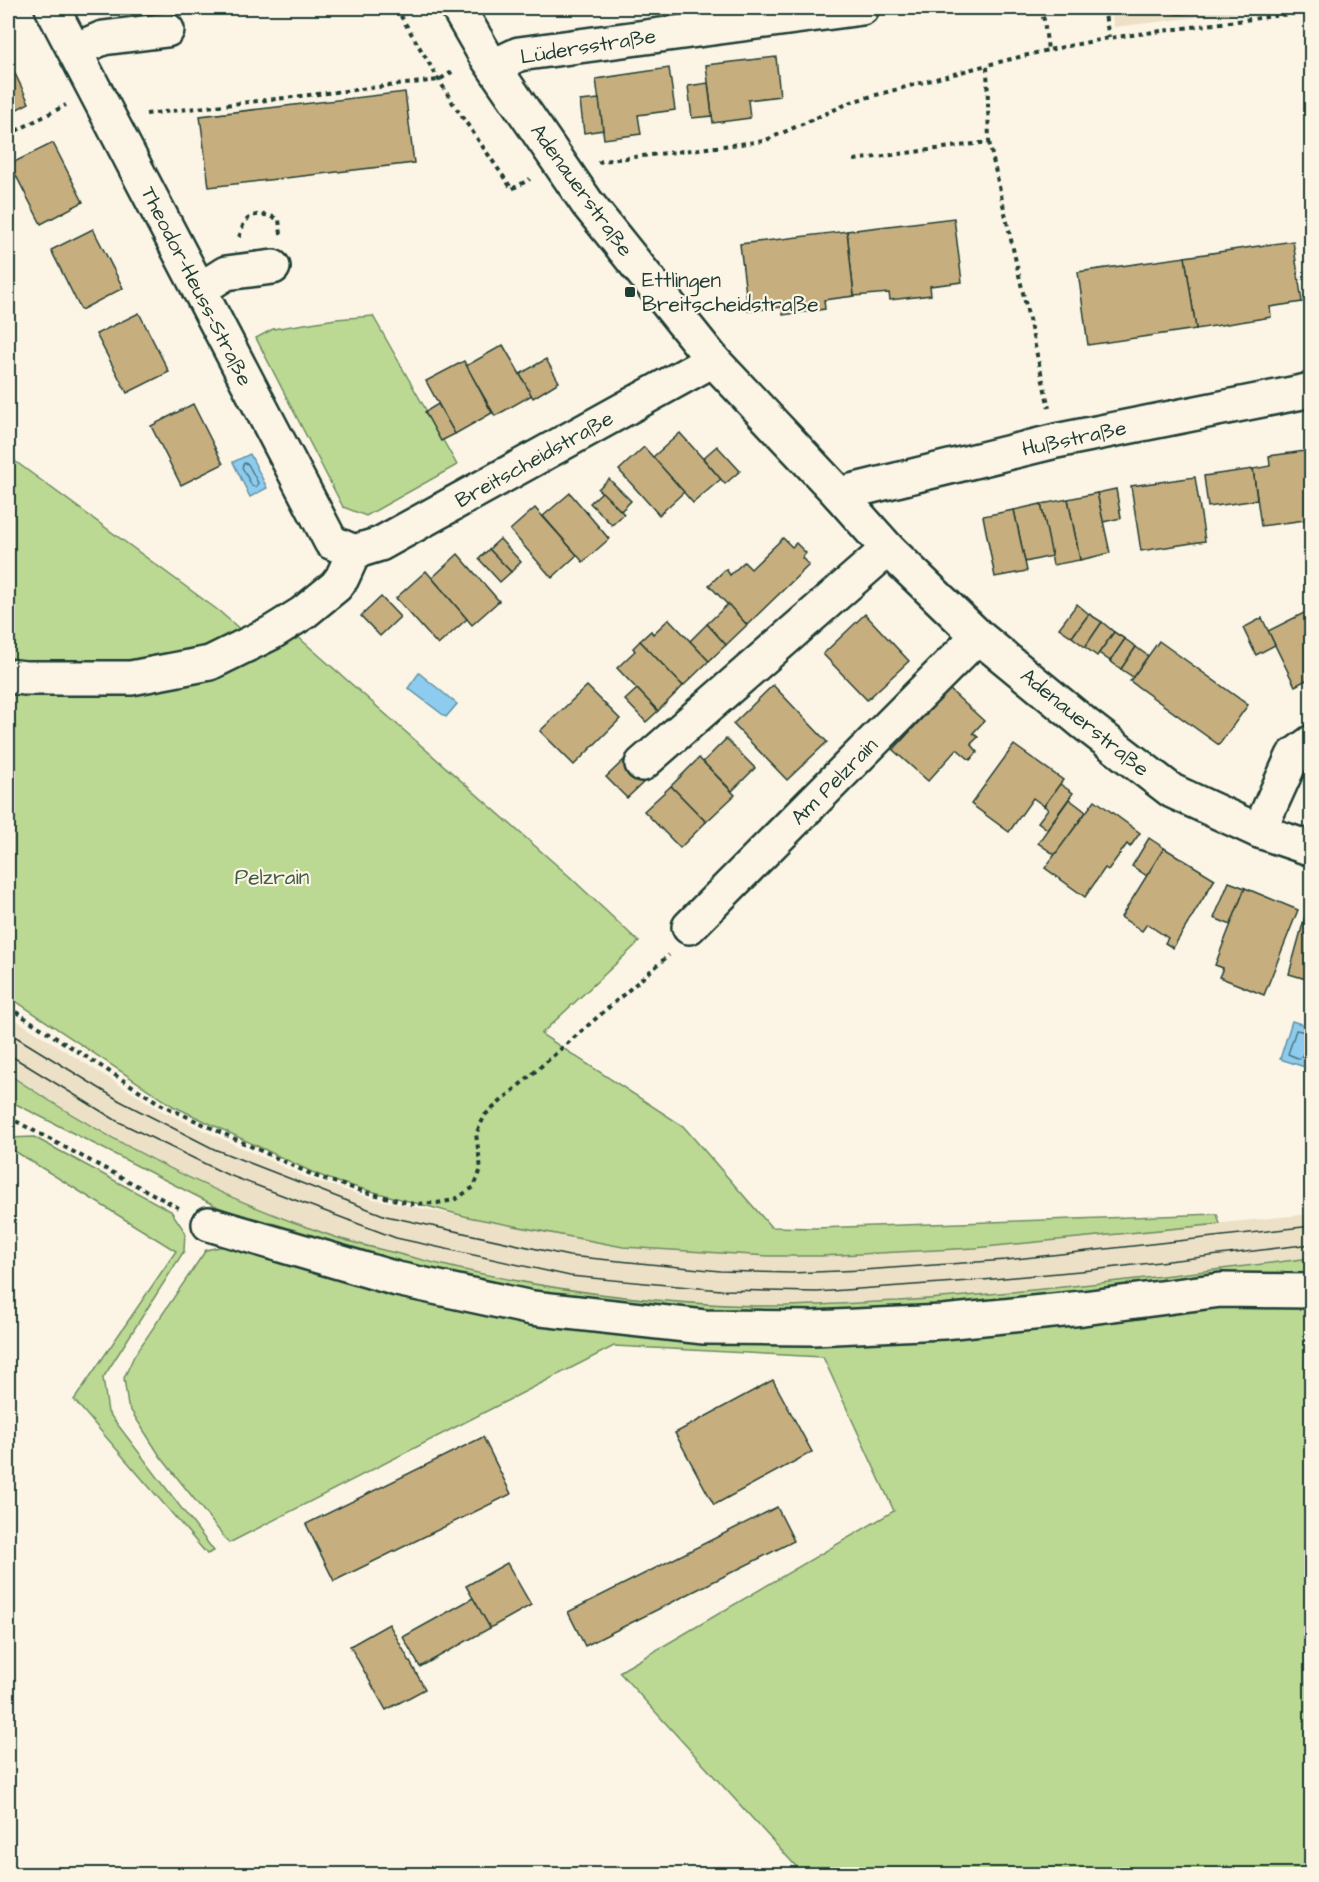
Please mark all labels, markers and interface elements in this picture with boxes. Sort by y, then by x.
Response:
street label: Lüdersstraße [518,21,658,72]
street label: Adenauerstraße [523,118,640,263]
street label: Theodor-Heuss-Straße [134,182,259,391]
place label: Ettlingen Breitscheidstraße [642,266,819,319]
marker: Ettlingen Breitscheidstraße [623,285,637,299]
street label: Breitscheidstraße [450,404,619,515]
street label: Hußstraße [1019,413,1129,464]
street label: Adenauerstraße [1014,661,1155,783]
street label: Am Pelzrain [784,731,884,831]
park label: Pelzrain [235,863,309,892]

